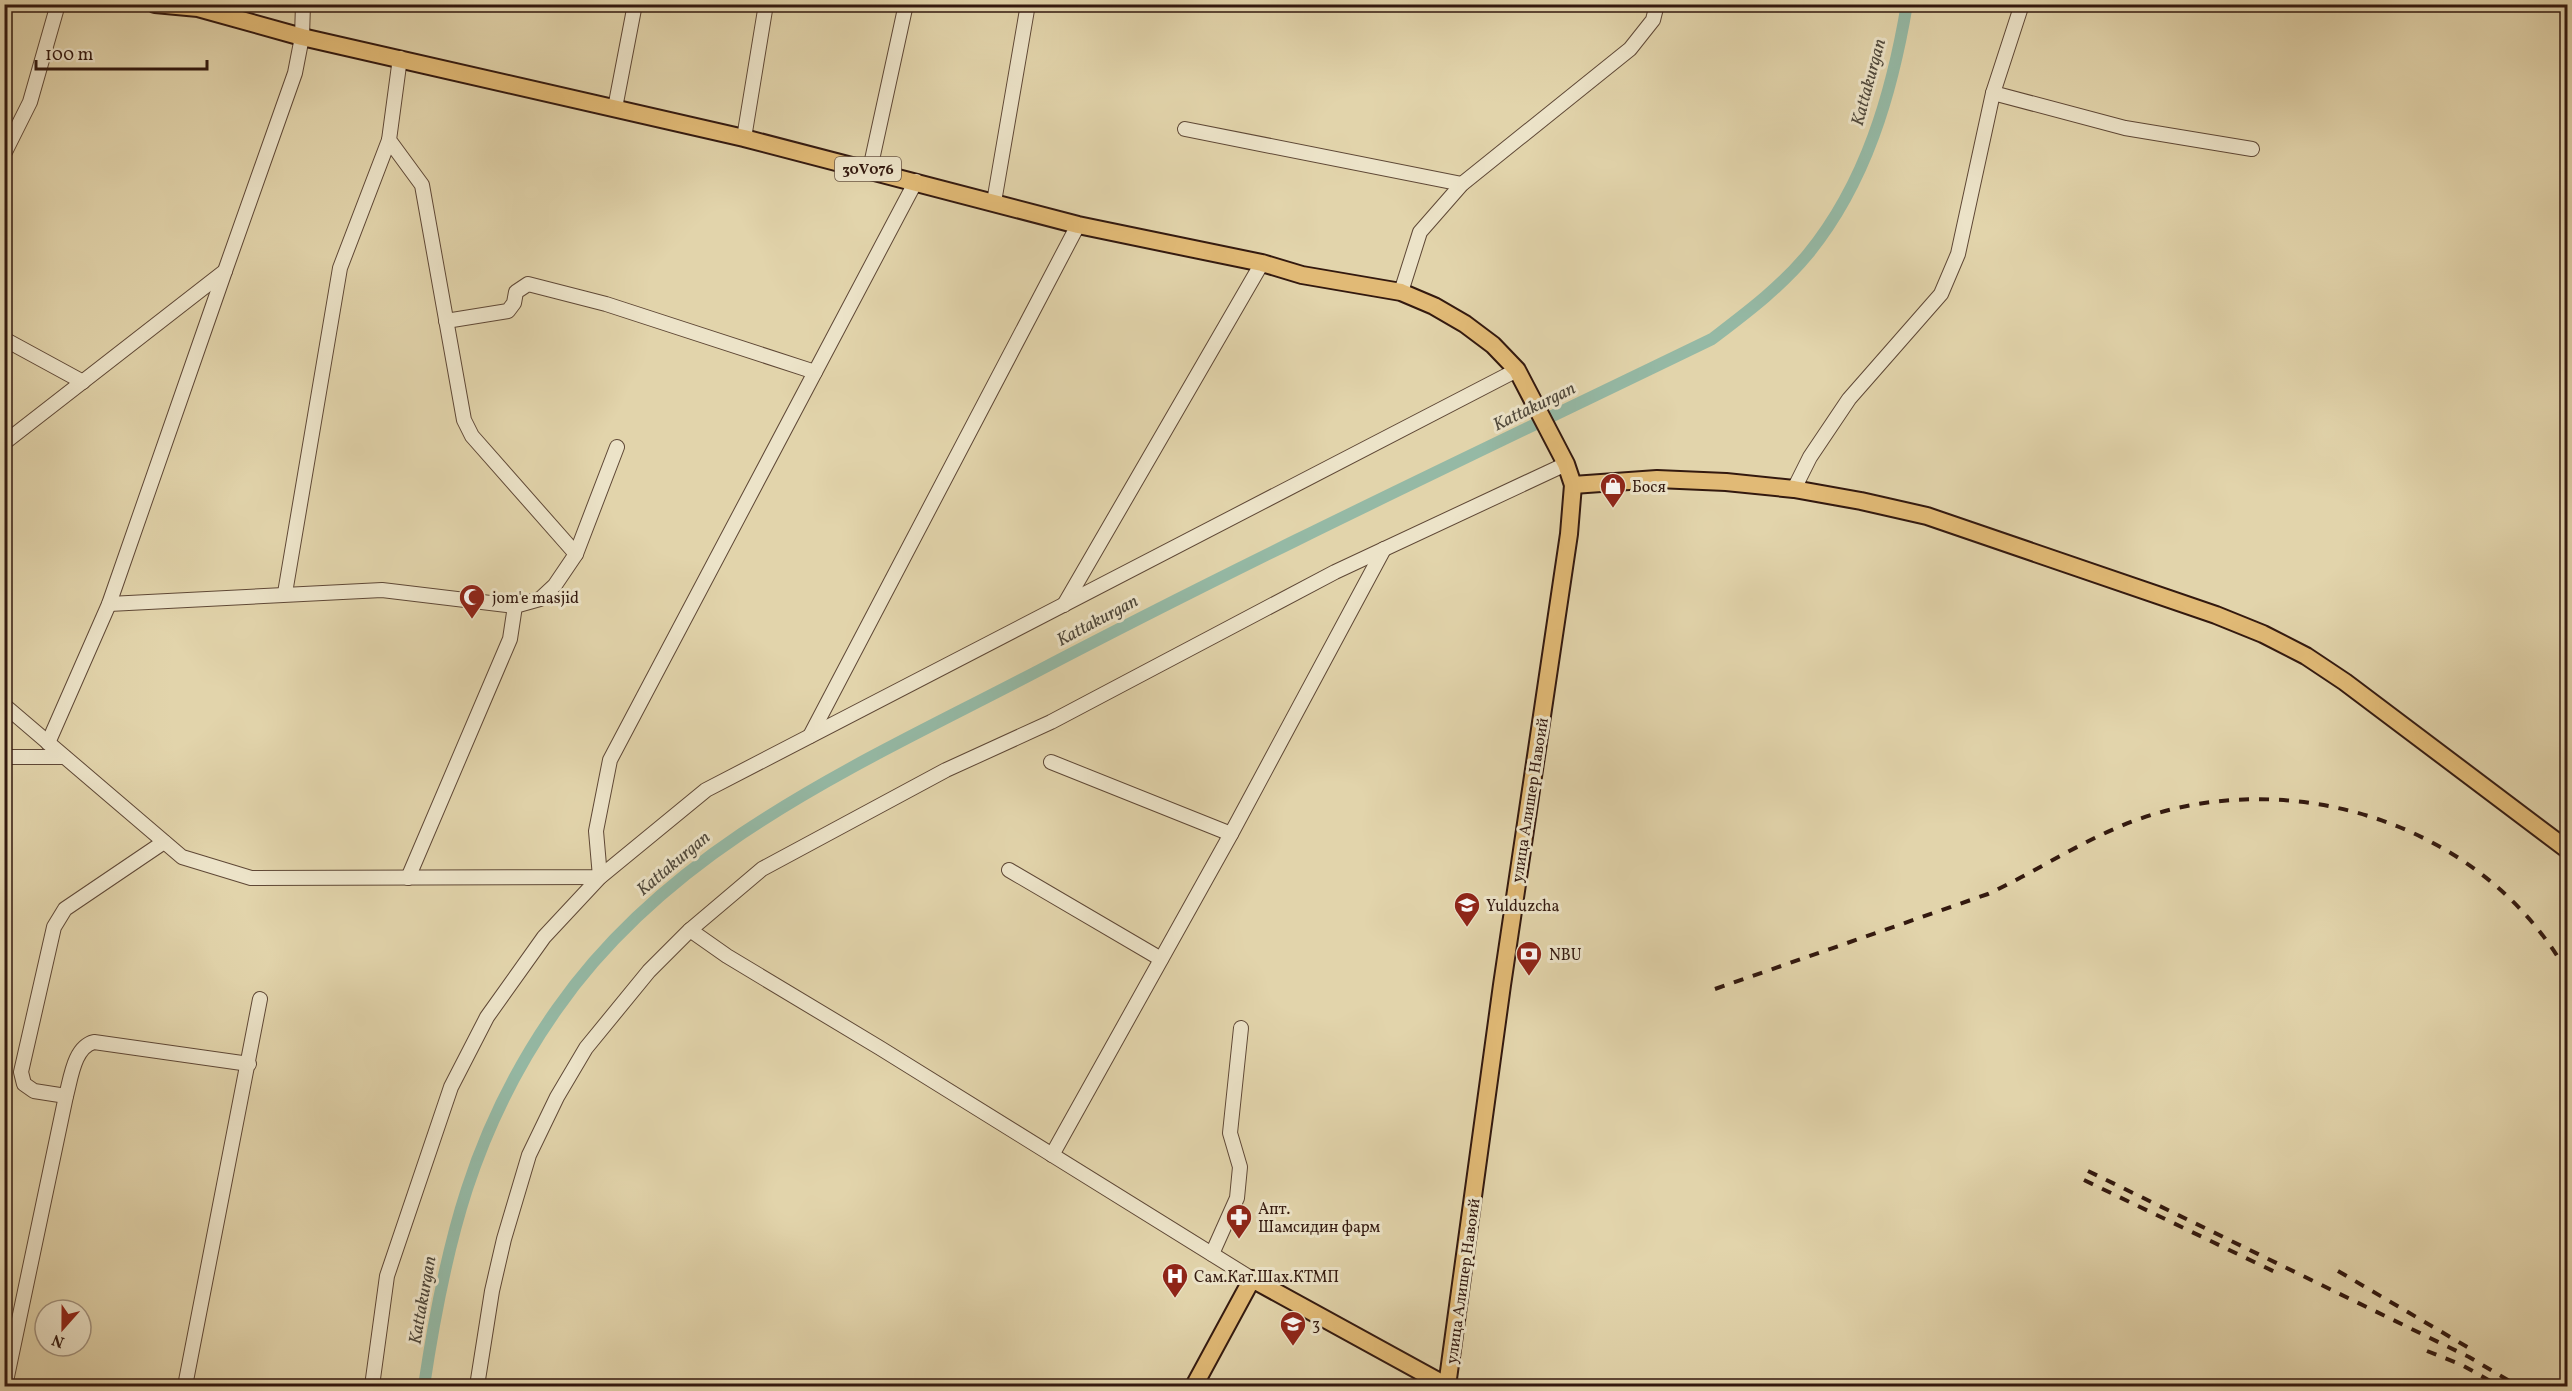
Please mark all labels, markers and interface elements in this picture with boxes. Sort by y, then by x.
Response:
scale bar [36,33,207,71]
water label: Kattakurgan [1846,36,1893,129]
text: 100 m [45,43,94,68]
road number: 30V076 [835,157,901,181]
water label: Kattakurgan [1489,377,1580,438]
shop icon: Бося [1598,471,1628,509]
place label: Бося [1632,477,1666,499]
mosque icon: jom'e masjid [457,582,487,620]
place label: jom'e masjid [492,588,579,610]
water label: Kattakurgan [1052,589,1143,653]
street label: улица Алишер Навоий [1507,716,1555,884]
water label: Kattakurgan [632,826,716,902]
school or university icon: Yulduzcha [1452,890,1482,928]
place label: Yulduzcha [1486,896,1559,918]
bank icon: NBU [1514,939,1544,977]
place label: NBU [1549,945,1582,967]
street label: улица Алишер Навоий [1441,1197,1487,1365]
place label: Апт. Шамсидин фарм [1258,1199,1380,1239]
pharmacy icon: Апт. Шамсидин фарм [1224,1202,1254,1240]
water label: Kattakurgan [403,1254,444,1346]
hospital icon: Сам.Кат.Шах.КТМП [1160,1261,1190,1299]
place label: Сам.Кат.Шах.КТМП [1194,1267,1339,1289]
north arrow [33,1298,93,1358]
school or university icon: 3 [1278,1309,1308,1347]
place label: 3 [1312,1315,1320,1337]
text: N [49,1328,68,1352]

